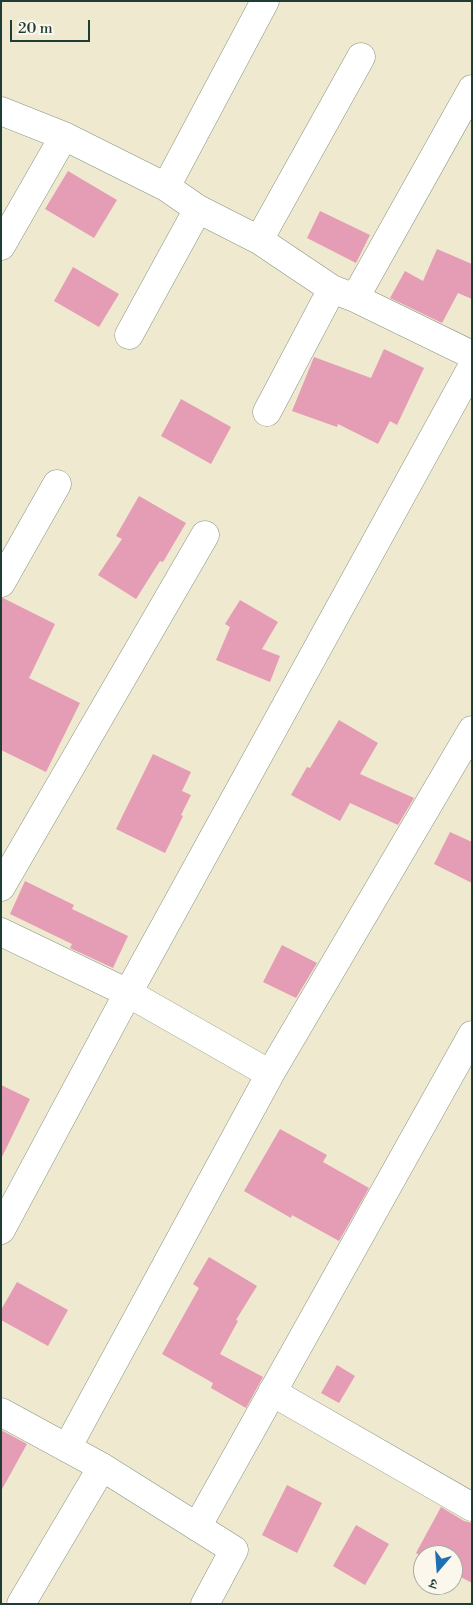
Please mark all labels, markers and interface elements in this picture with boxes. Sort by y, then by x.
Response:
scale bar [12,10,92,42]
text: 20 m [18,19,53,38]
north arrow [413,1545,463,1595]
text: उ [428,1574,440,1593]

